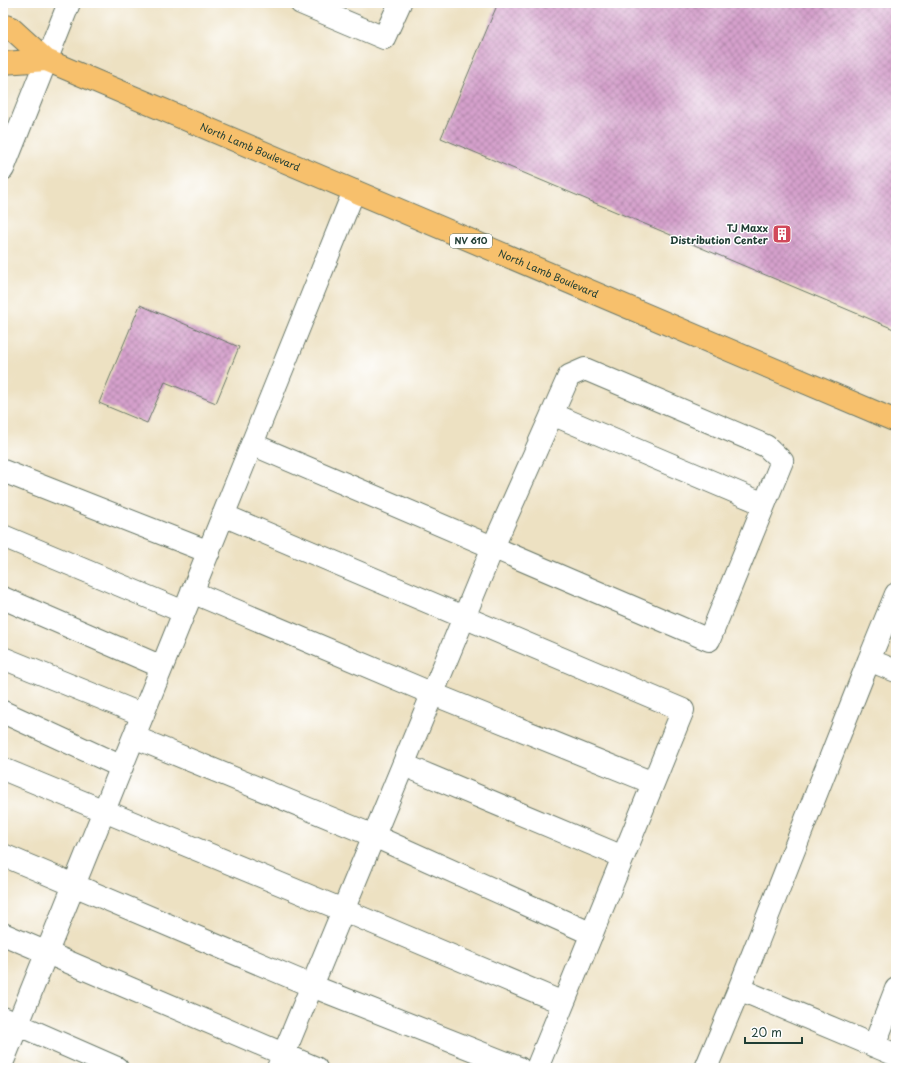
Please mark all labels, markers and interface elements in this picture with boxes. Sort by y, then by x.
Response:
street label: North Lamb Boulevard [198,118,303,174]
place label: TJ Maxx Distribution Center [670,220,769,247]
building icon: TJ Maxx Distribution Center [771,223,793,245]
road number: NV 610 [450,234,492,248]
street label: North Lamb Boulevard [496,245,601,301]
scale bar [745,1019,802,1045]
text: 20 m [751,1023,782,1041]

